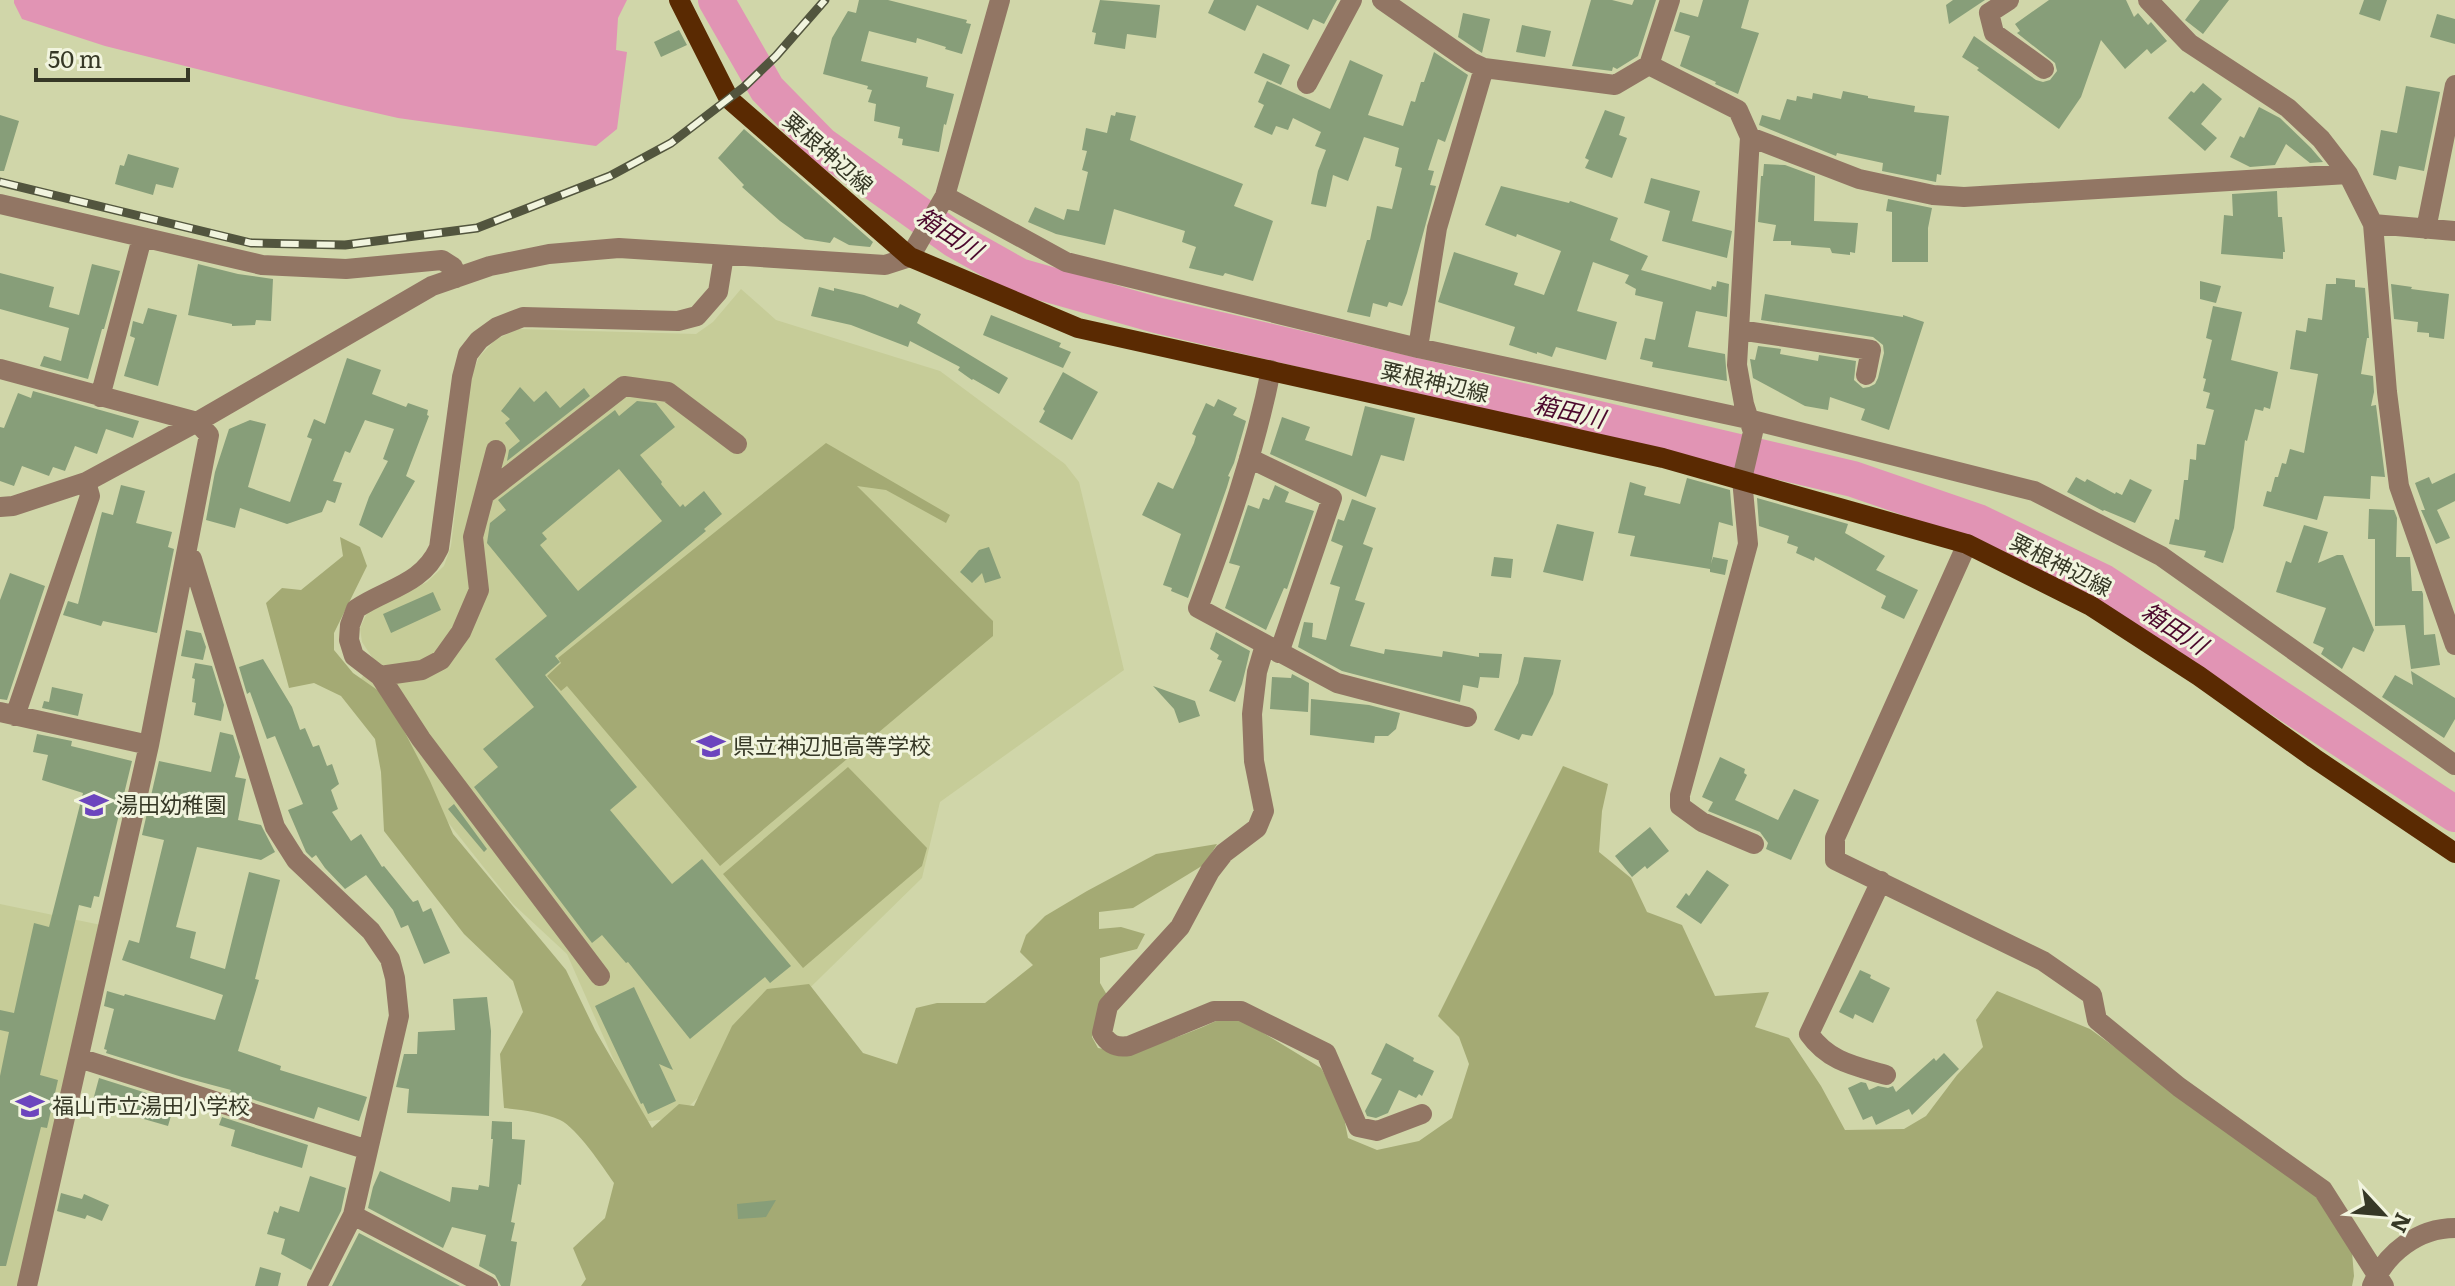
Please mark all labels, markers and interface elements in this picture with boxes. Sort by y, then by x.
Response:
scale bar [36,32,188,82]
text: 50 m [48,40,102,75]
street label: 粟根神辺線 [777,103,881,200]
water label: 箱田川 [911,198,993,268]
street label: 粟根神辺線 [1378,352,1493,409]
water label: 箱田川 [1531,384,1611,435]
street label: 粟根神辺線 [2005,524,2118,603]
water label: 箱田川 [2136,593,2218,663]
place label: 県立神辺旭高等学校 [733,728,931,761]
school or university icon: 県立神辺旭高等学校 [696,731,726,761]
place label: 湯田幼稚園 [116,787,226,820]
school or university icon: 湯田幼稚園 [79,790,109,820]
place label: 福山市立湯田小学校 [52,1088,250,1121]
school or university icon: 福山市立湯田小学校 [15,1091,45,1121]
north arrow [2343,1174,2423,1254]
text: N [2383,1208,2421,1239]

